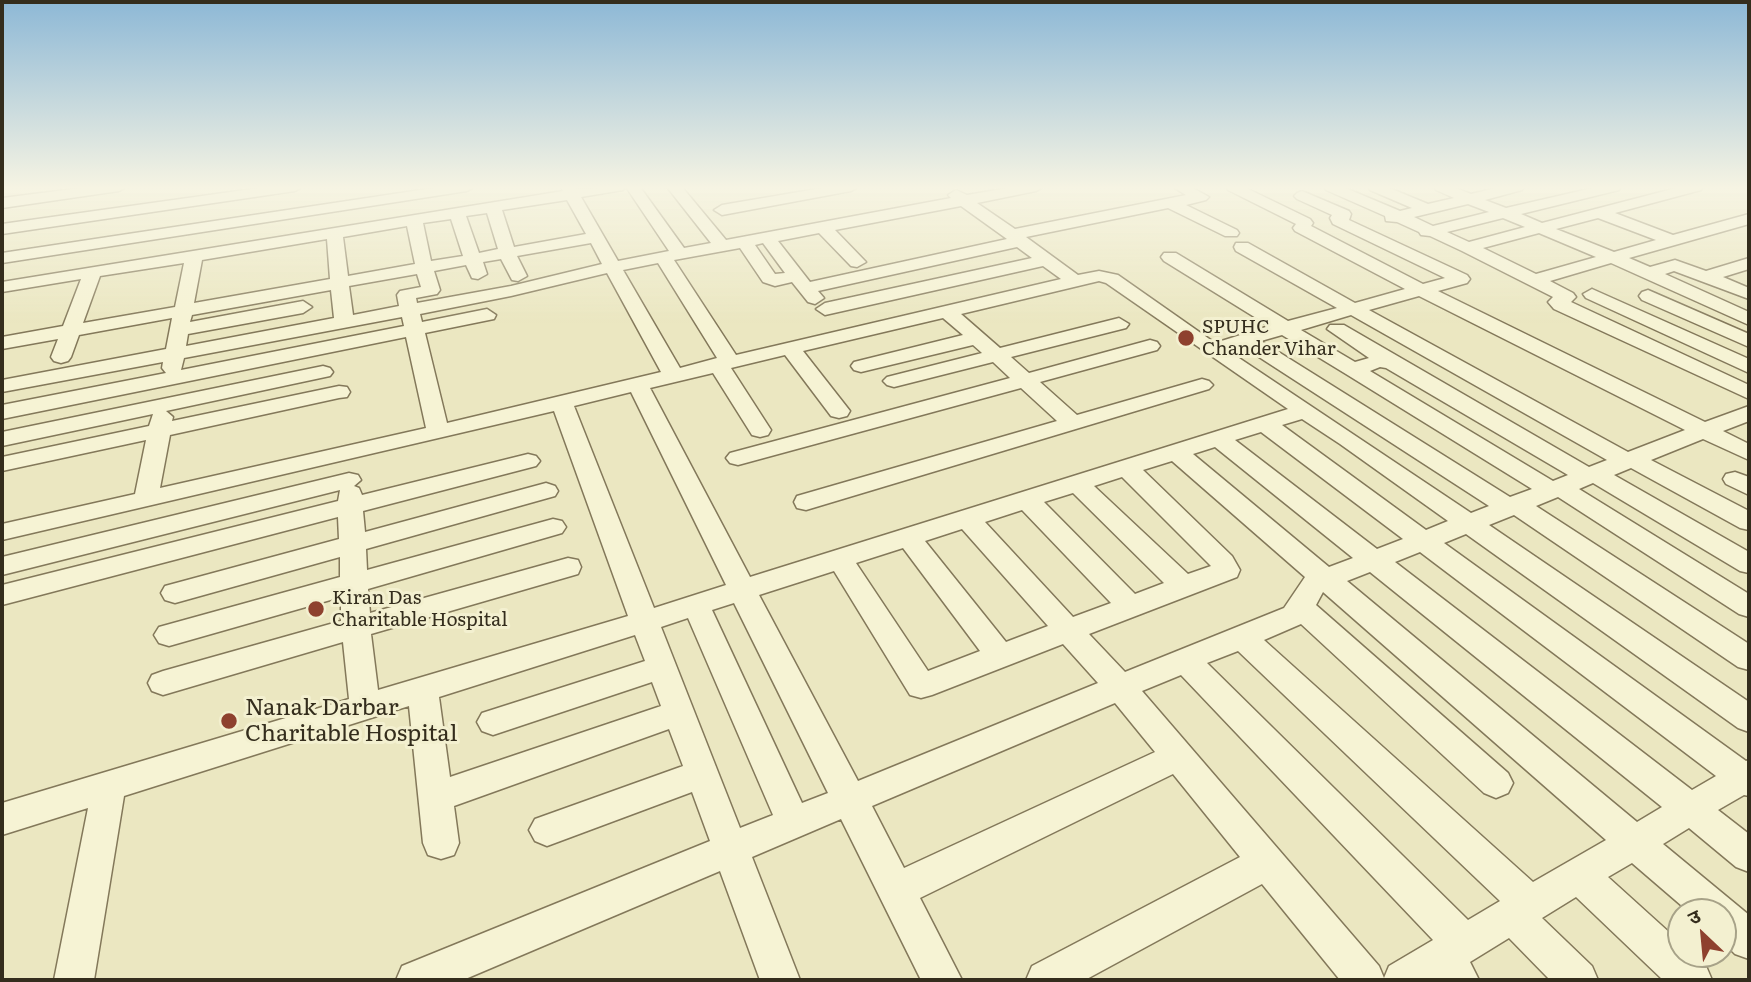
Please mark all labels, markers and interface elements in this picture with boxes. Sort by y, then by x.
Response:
place label: SPUHC Chander Vihar [1202,316,1336,360]
marker: SPUHC Chander Vihar [1176,328,1196,348]
place label: Kiran Das Charitable Hospital [332,587,508,631]
marker: Kiran Das Charitable Hospital [306,599,326,619]
place label: Nanak Darbar Charitable Hospital [245,694,457,748]
marker: Nanak Darbar Charitable Hospital [219,711,239,731]
north arrow [1667,898,1737,968]
text: उ [1683,901,1705,931]

